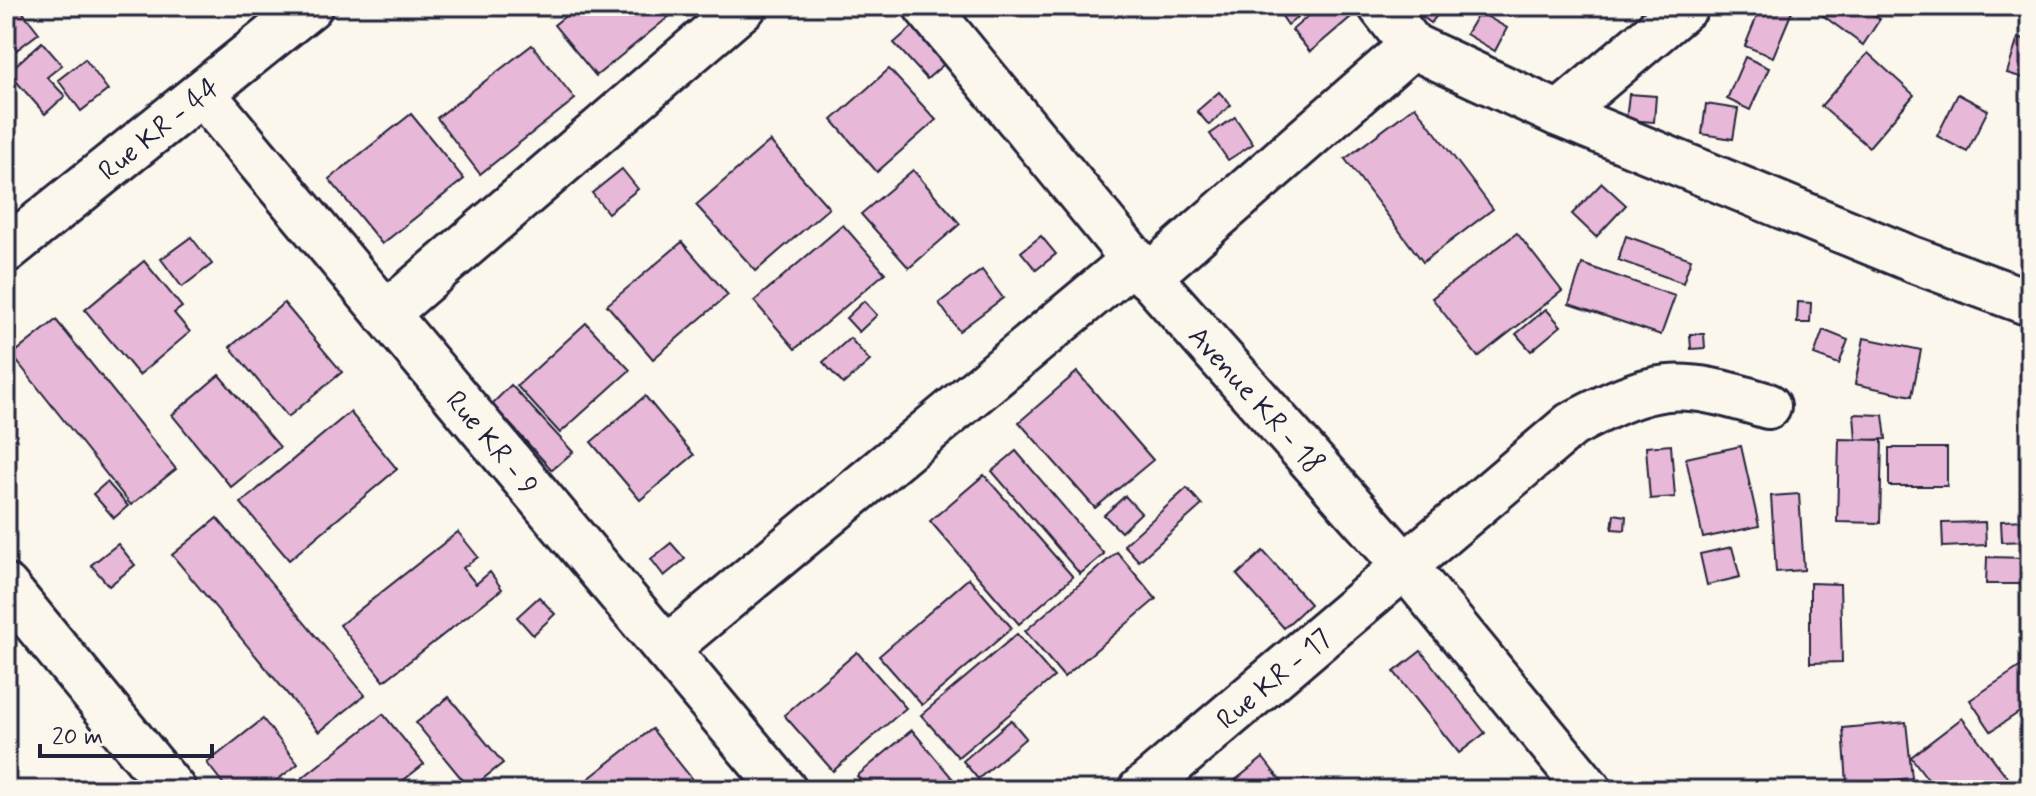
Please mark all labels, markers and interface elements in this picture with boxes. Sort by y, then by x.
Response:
street label: Rue KR - 44 [91,70,228,190]
street label: Avenue KR - 18 [1179,319,1331,482]
street label: Rue KR - 9 [436,383,546,504]
street label: Rue KR - 17 [1210,621,1340,739]
scale bar [40,708,212,758]
text: 20 m [52,722,103,753]

